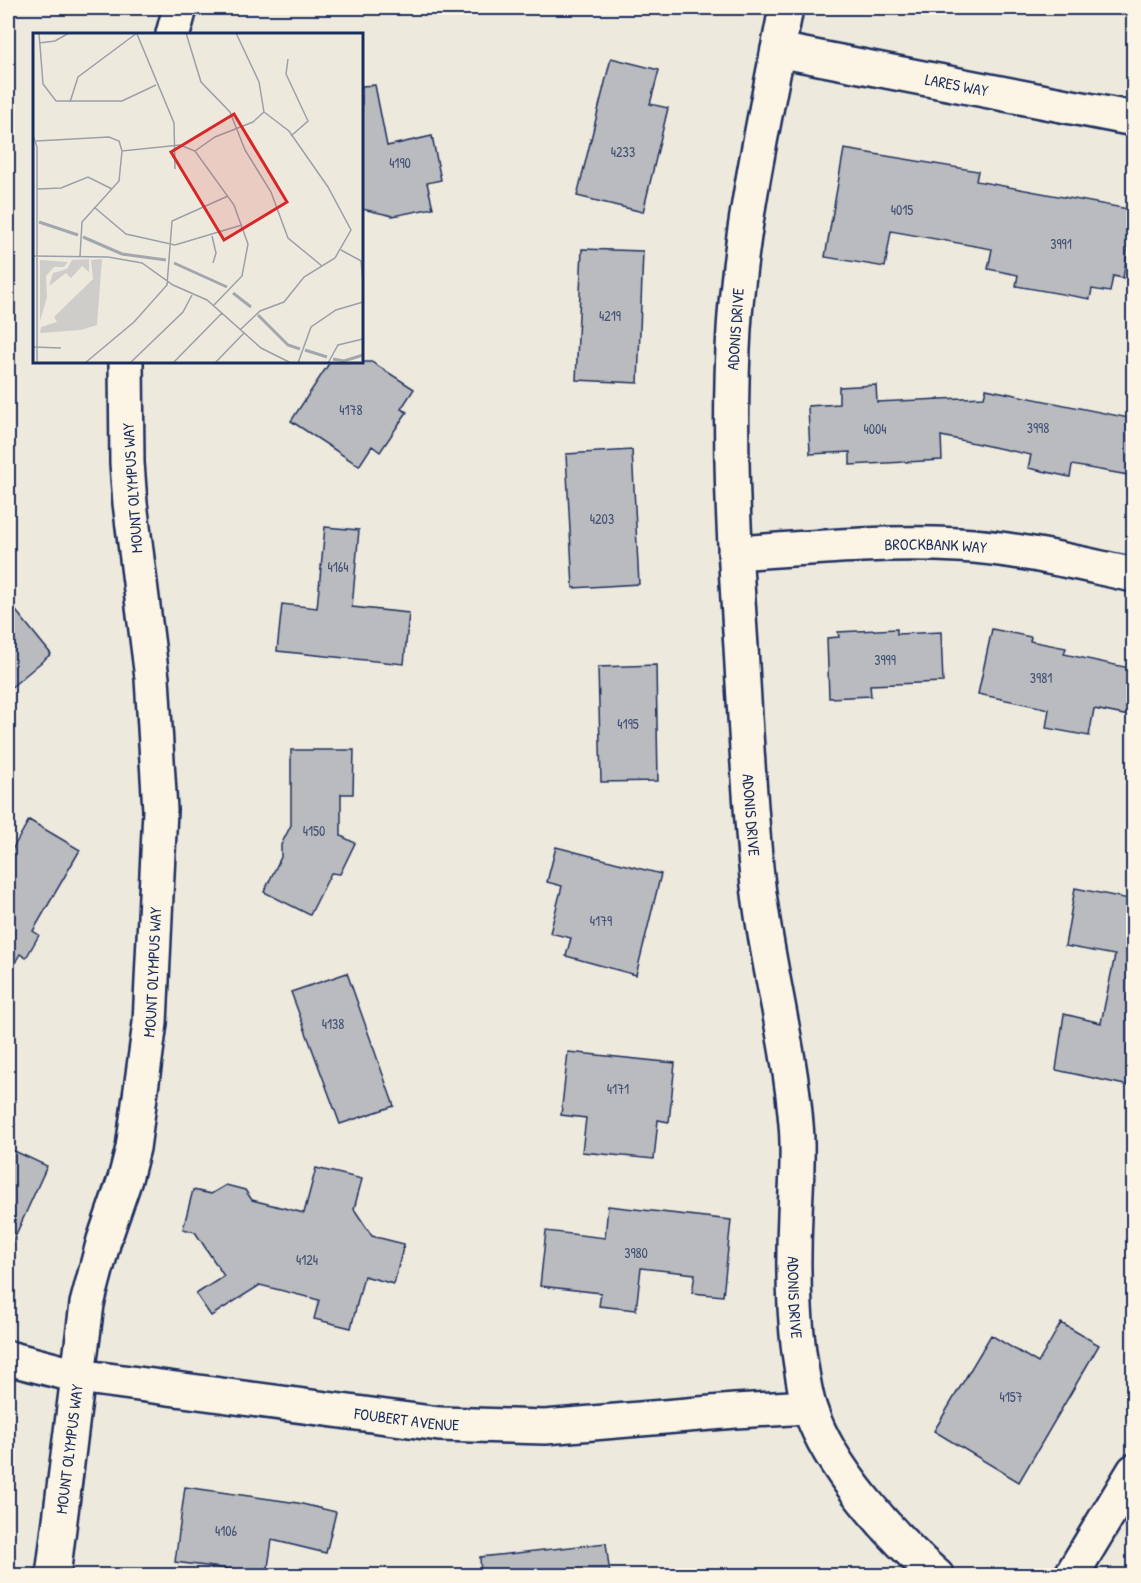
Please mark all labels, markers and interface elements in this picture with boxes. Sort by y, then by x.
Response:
inset map [33,33,363,363]
street label: LARES WAY [923,68,990,102]
house number: 4233 [611,142,635,161]
house number: 4190 [389,153,411,172]
house number: 4015 [891,200,913,219]
house number: 3991 [1050,234,1072,253]
street label: ADONIS DRIVE [721,287,749,371]
house number: 4219 [599,306,621,325]
house number: 4178 [339,400,363,419]
house number: 3998 [1027,418,1049,437]
house number: 4004 [863,419,887,438]
street label: MOUNT OLYMPUS WAY [116,422,148,554]
house number: 4203 [590,509,614,528]
street label: BROCKBANK WAY [884,533,988,558]
house number: 4164 [327,557,349,576]
house number: 3999 [874,650,896,669]
house number: 3981 [1030,668,1052,687]
house number: 4195 [617,714,639,733]
street label: ADONIS DRIVE [738,773,766,857]
house number: 4150 [303,821,325,840]
street label: MOUNT OLYMPUS WAY [137,906,166,1039]
house number: 4179 [590,911,612,930]
house number: 4138 [322,1014,344,1033]
house number: 4171 [607,1079,629,1098]
house number: 3980 [624,1243,648,1262]
house number: 4124 [296,1250,318,1269]
street label: ADONIS DRIVE [783,1256,808,1340]
street label: MOUNT OLYMPUS WAY [50,1383,88,1515]
house number: 4157 [999,1387,1023,1406]
street label: FOUBERT AVENUE [352,1402,460,1436]
house number: 4106 [215,1521,238,1540]

